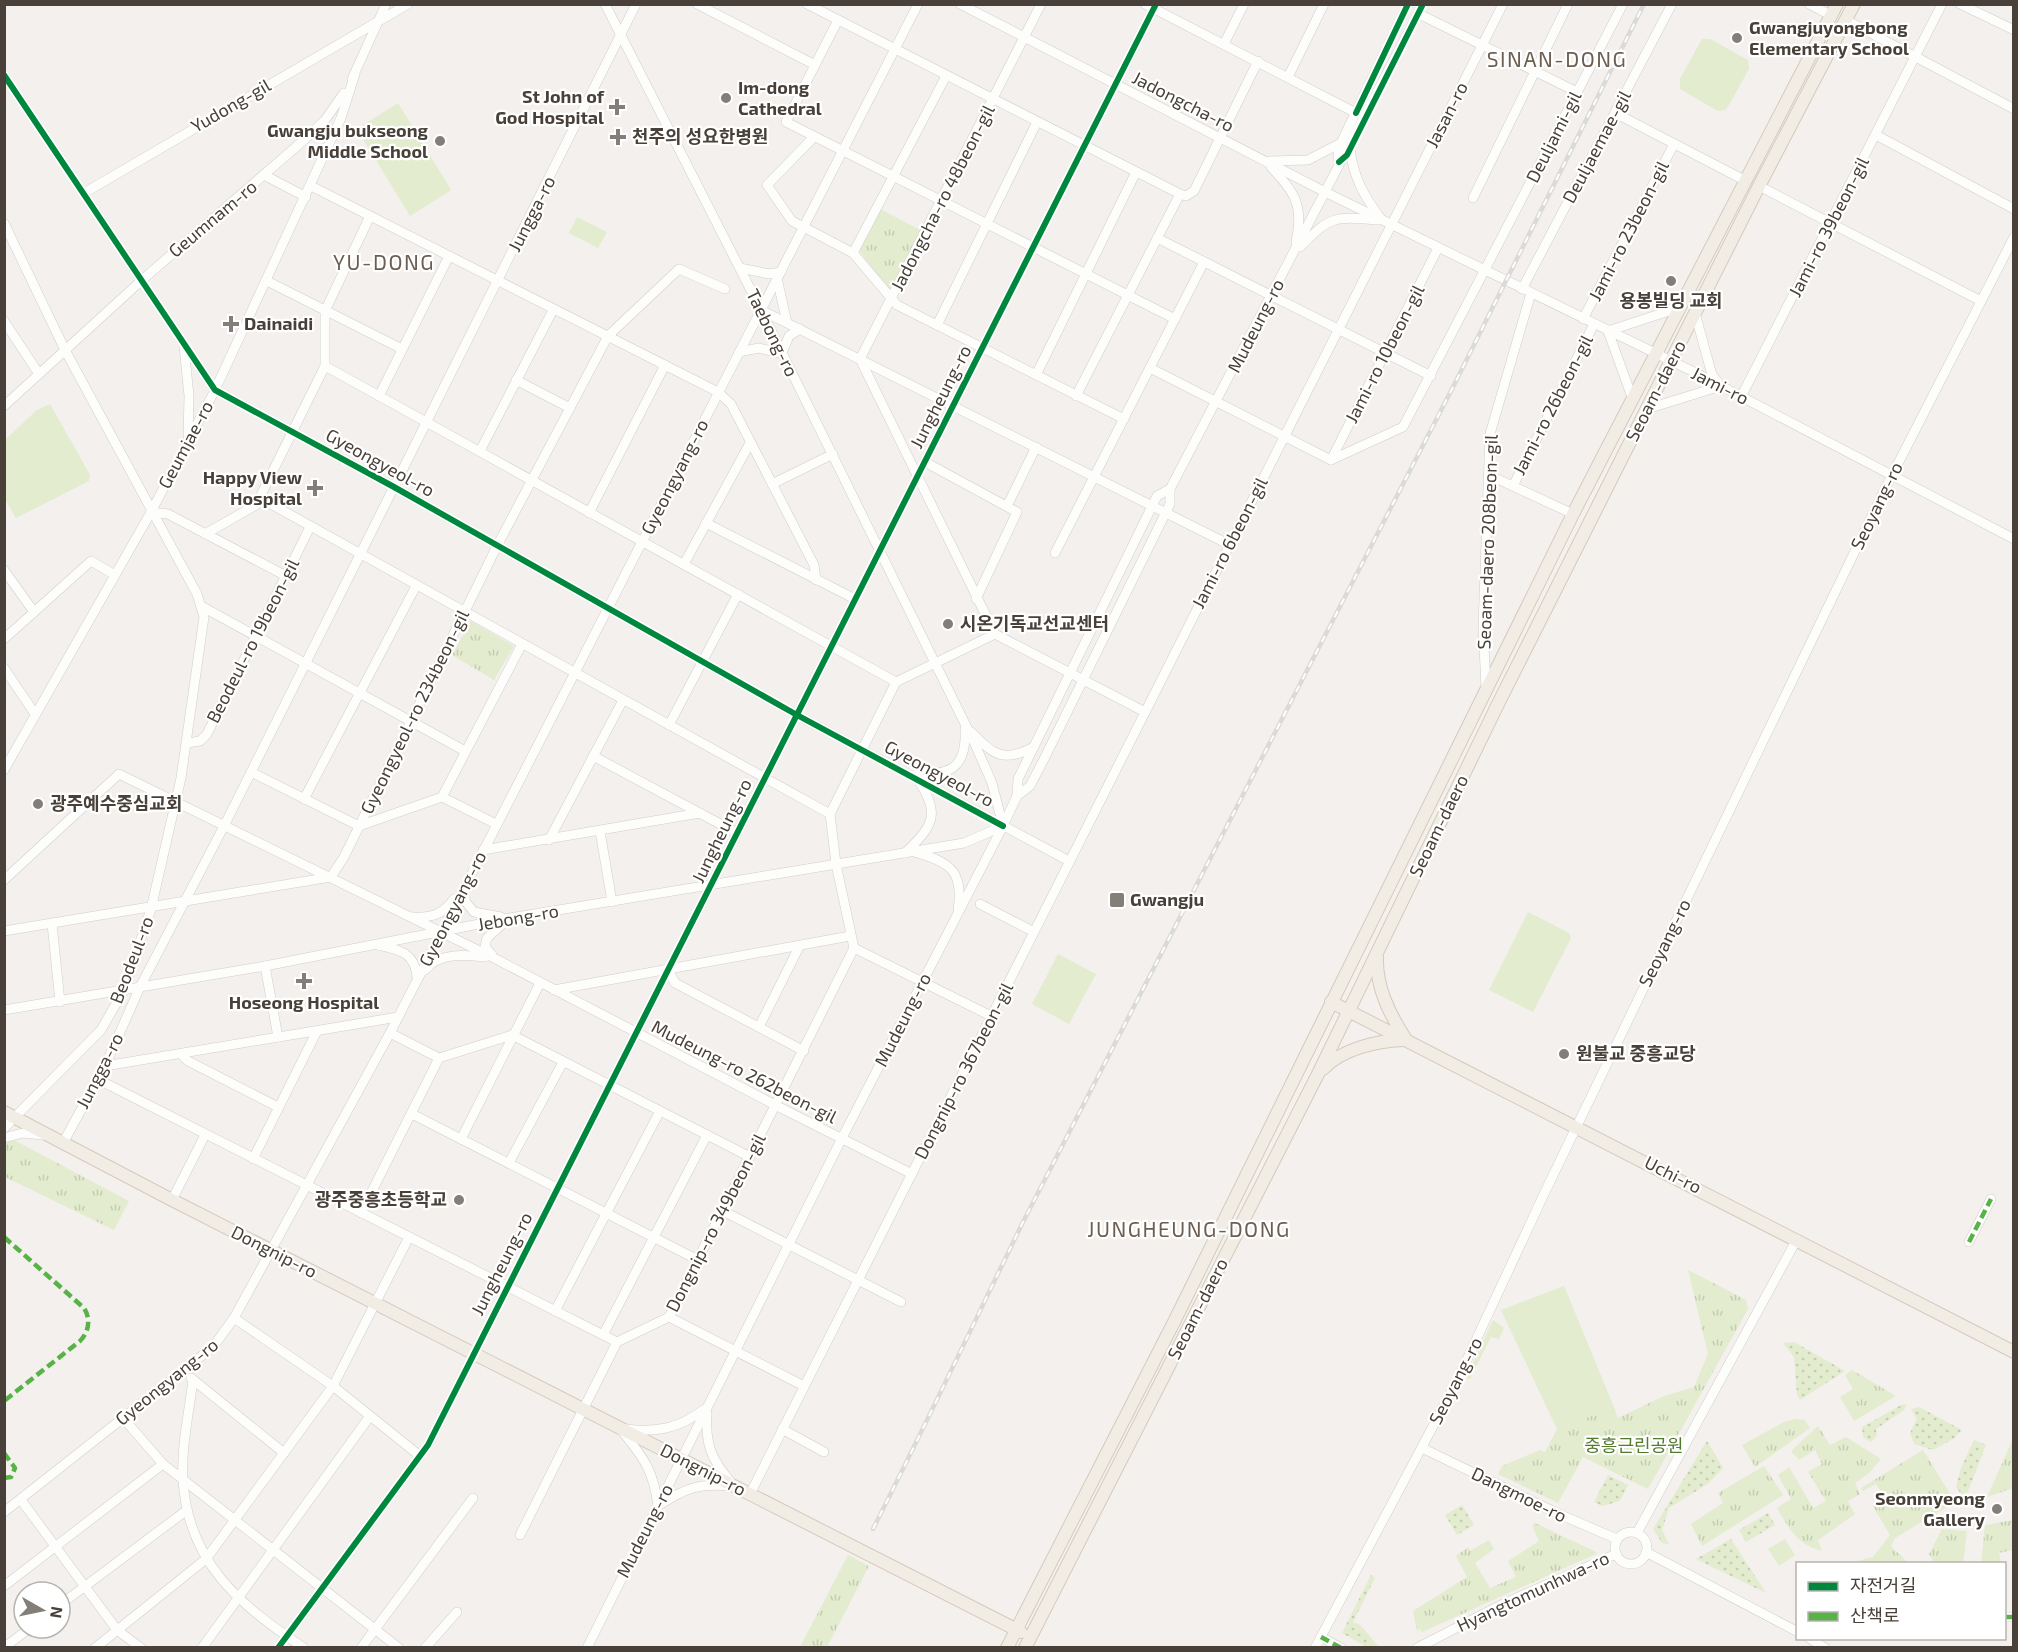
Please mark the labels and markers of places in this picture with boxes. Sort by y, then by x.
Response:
place label: Gwangjuyongbong Elementary School [1749,16,1909,59]
marker: Gwangjuyongbong Elementary School [1730,31,1744,45]
place label: Im-dong Cathedral [738,76,822,119]
place label: St John of God Hospital [495,85,605,128]
marker: Im-dong Cathedral [719,91,733,105]
marker: St John of God Hospital [608,98,626,116]
place label: Gwangju bukseong Middle School [267,119,429,162]
place label: 천주의 성요한병원 [632,125,768,147]
marker: 천주의 성요한병원 [609,128,627,146]
marker: Gwangju bukseong Middle School [433,134,447,148]
marker: 용봉빌딩 교회 [1664,274,1678,288]
place label: 용봉빌딩 교회 [1619,289,1723,311]
place label: Dainaidi [244,312,313,334]
marker: Dainaidi [222,315,240,333]
place label: Happy View Hospital [203,466,303,509]
marker: Happy View Hospital [306,479,324,497]
place label: 시온기독교선교센터 [960,612,1109,634]
marker: 시온기독교선교센터 [941,617,955,631]
place label: 광주예수중심교회 [50,792,182,814]
marker: 광주예수중심교회 [31,797,45,811]
place label: Gwangju [1130,888,1204,910]
marker: Gwangju [1108,891,1126,909]
marker: Hoseong Hospital [295,972,313,990]
place label: Hoseong Hospital [229,991,379,1013]
place label: 원불교 중흥교당 [1576,1042,1696,1064]
marker: 원불교 중흥교당 [1557,1047,1571,1061]
place label: 광주중흥초등학교 [315,1188,447,1210]
marker: 광주중흥초등학교 [452,1193,466,1207]
place label: Seonmyeong Gallery [1875,1487,1986,1530]
marker: Seonmyeong Gallery [1990,1502,2004,1516]

